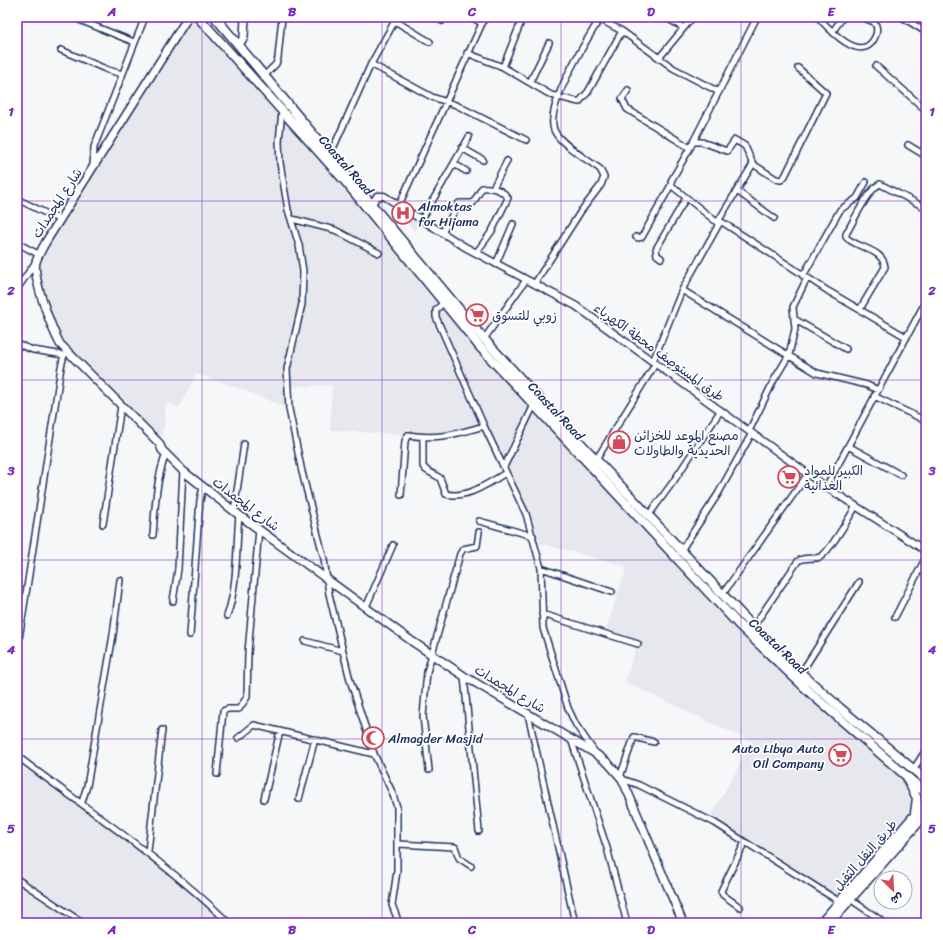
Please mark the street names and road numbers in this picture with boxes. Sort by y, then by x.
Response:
street label: Coastal Road [313,129,380,201]
street label: شارع المجمدات [26,163,88,243]
street label: طرق المستوصف محطة الكهرباء [589,297,729,407]
street label: Coastal Road [522,376,591,447]
street label: شارع المجمدات [207,471,285,537]
street label: Coastal Road [743,612,814,681]
street label: شارع المجمدات [470,659,550,719]
street label: طريق النقل الثقيل [827,814,903,896]

